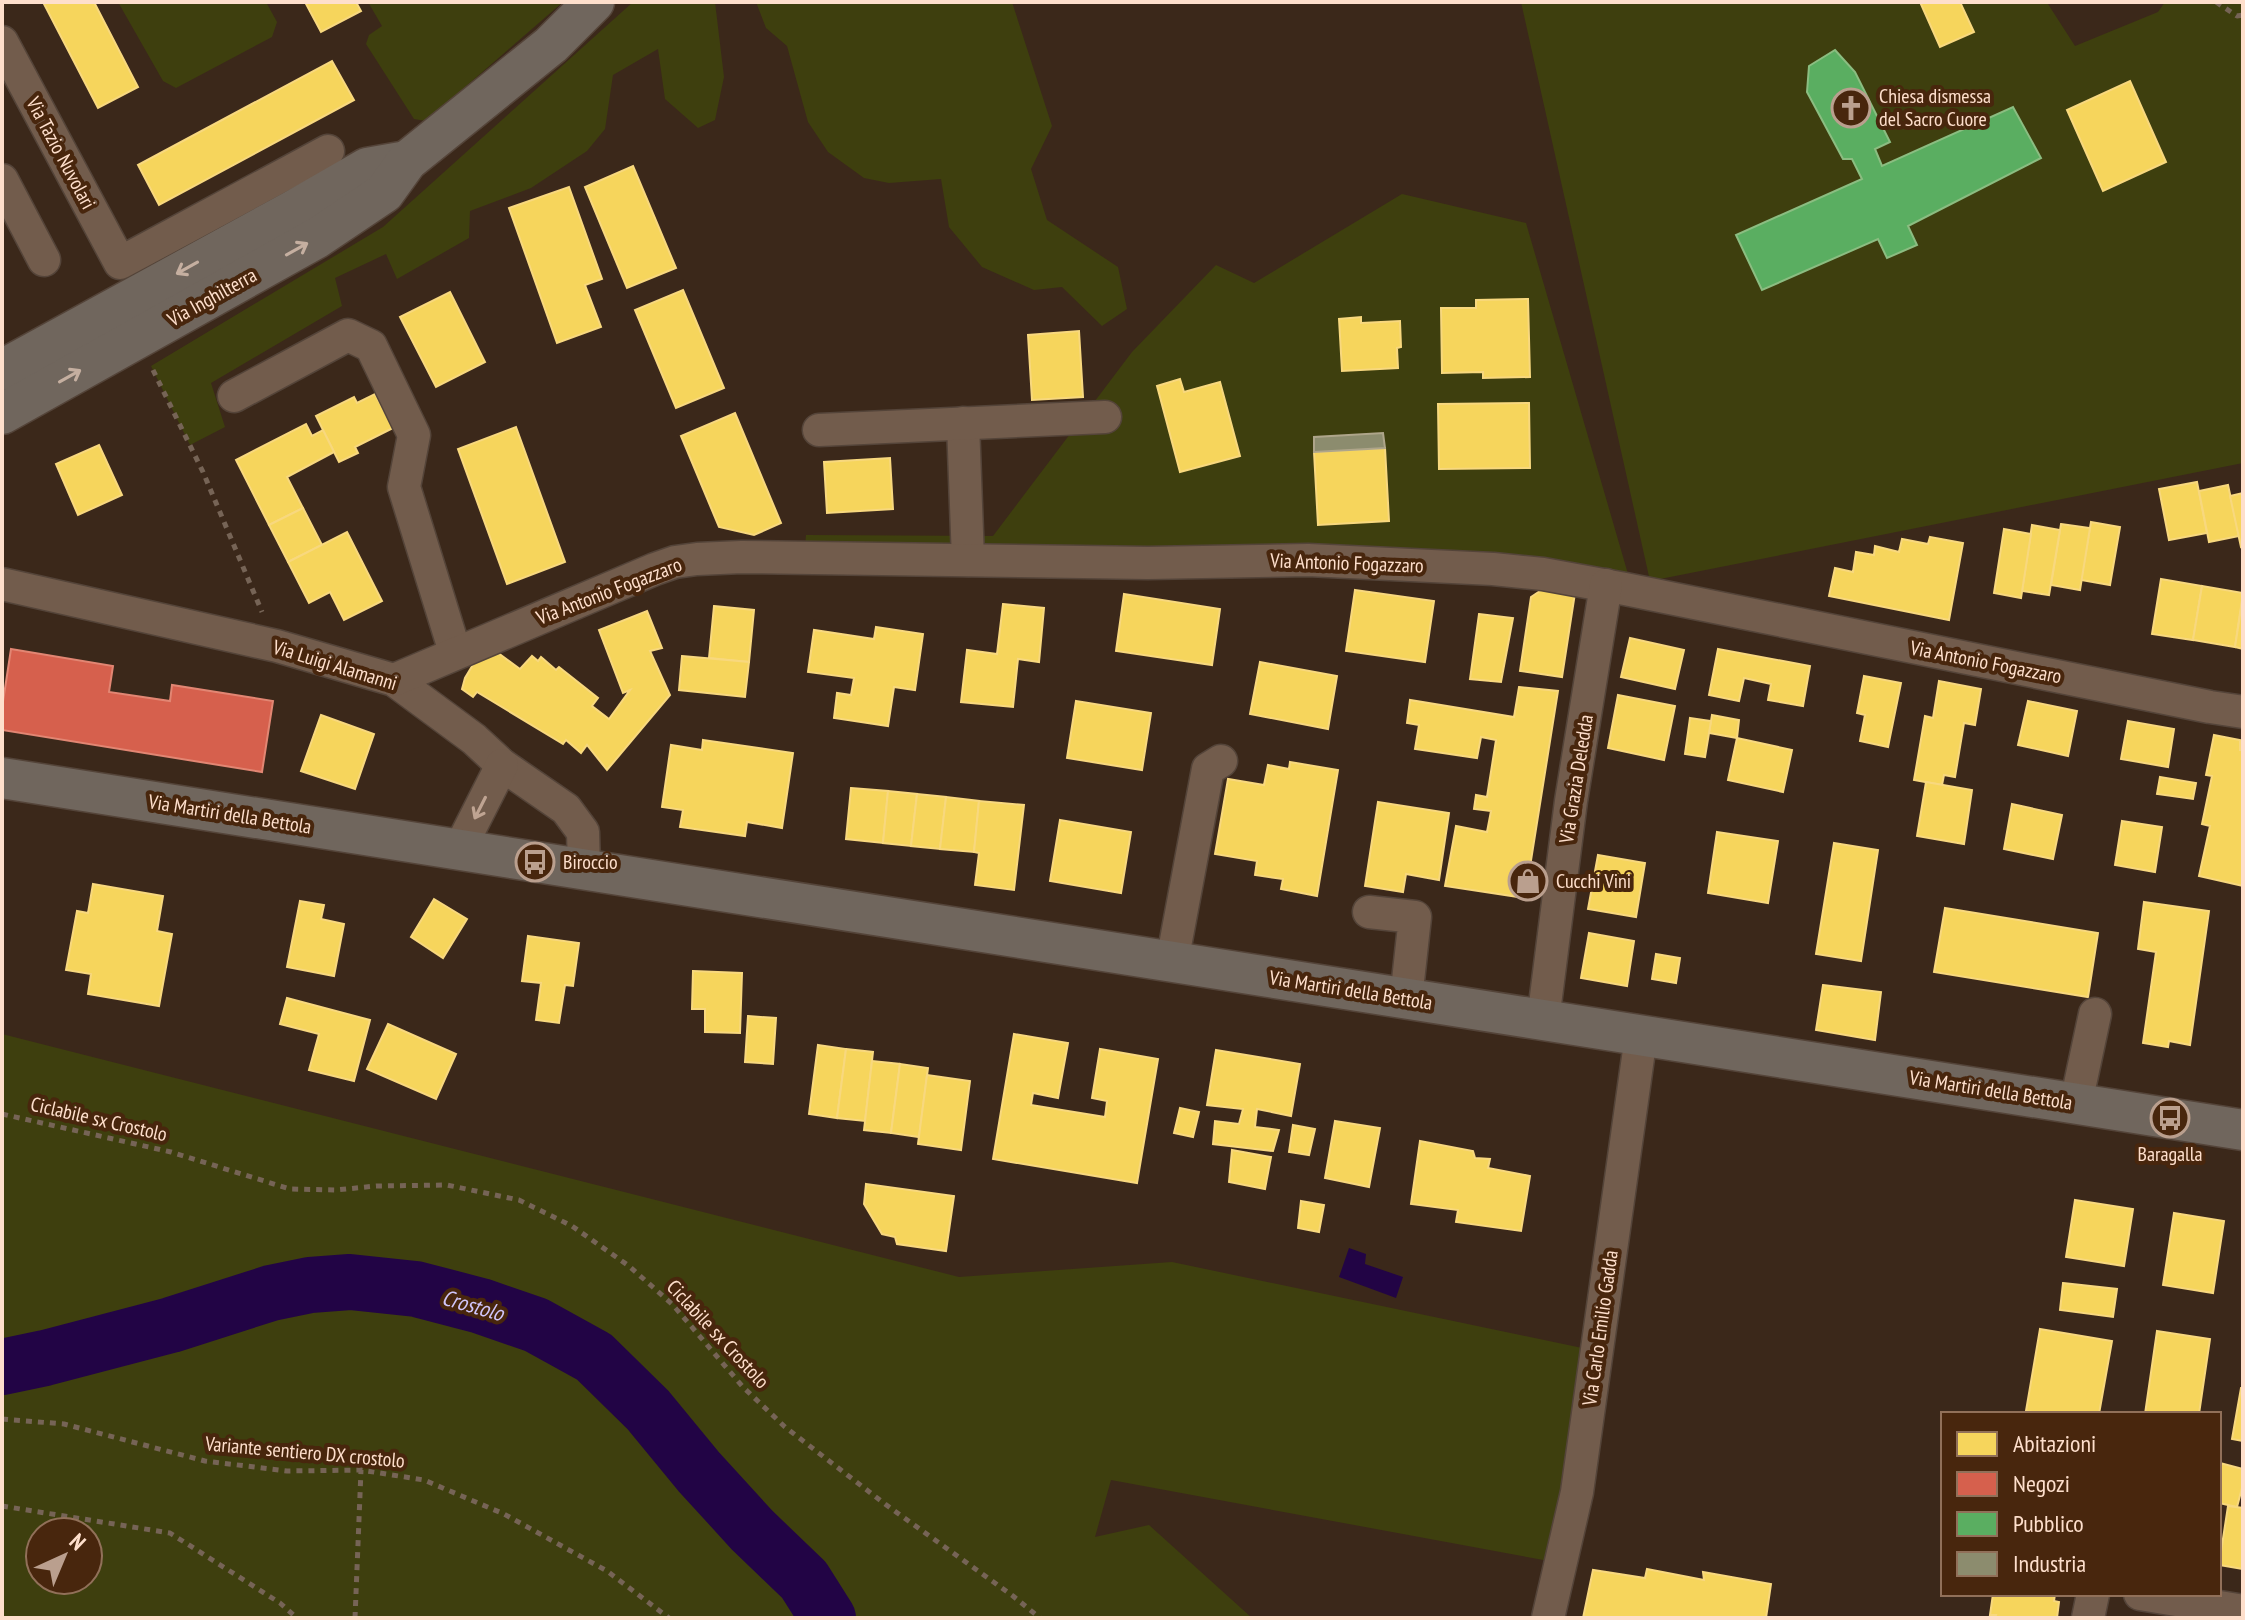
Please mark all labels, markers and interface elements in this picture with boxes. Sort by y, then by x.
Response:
place label: Chiesa dismessa del Sacro Cuore [1879,83,1991,132]
church icon: Chiesa dismessa del Sacro Cuore [1830,87,1872,129]
street label: Via Tazio Nuvolari [20,92,101,214]
one-way arrow [285,241,308,257]
one-way arrow [176,261,200,276]
street label: Via Inghilterra [162,262,261,333]
one-way arrow [58,368,81,384]
street label: Via Antonio Fogazzaro [1269,547,1424,579]
street label: Via Antonio Fogazzaro [532,551,685,631]
street label: Via Luigi Alamanni [269,633,400,696]
street label: Via Antonio Fogazzaro [1907,634,2064,689]
street label: Via Grazia Deledda [1553,713,1599,846]
street label: Via Martiri della Bettola [146,788,313,840]
one-way arrow [472,795,488,819]
bus stop icon: Biroccio [514,841,556,883]
place label: Biroccio [563,849,618,875]
shop icon: Cucchi Vini [1507,860,1549,902]
place label: Cucchi Vini [1556,868,1631,894]
street label: Via Martiri della Bettola [1267,964,1434,1016]
street label: Via Martiri della Bettola [1907,1064,2074,1116]
street label: Ciclabile sx Crostolo [28,1091,170,1147]
bus stop icon: Baragalla [2149,1097,2191,1139]
place label: Baragalla [2138,1141,2202,1167]
street label: Via Carlo Emilio Gadda [1576,1249,1624,1408]
street label: Ciclabile sx Crostolo [661,1274,775,1394]
water label: Crostolo [439,1283,508,1328]
legend [1941,1412,2221,1596]
text: Abitazioni [2013,1428,2096,1459]
street label: Variante sentiero DX crostolo [203,1430,406,1474]
text: Negozi [2013,1468,2070,1499]
text: Pubblico [2013,1508,2084,1539]
north arrow [24,1516,104,1596]
text: N [64,1527,92,1556]
text: Industria [2013,1548,2086,1579]

